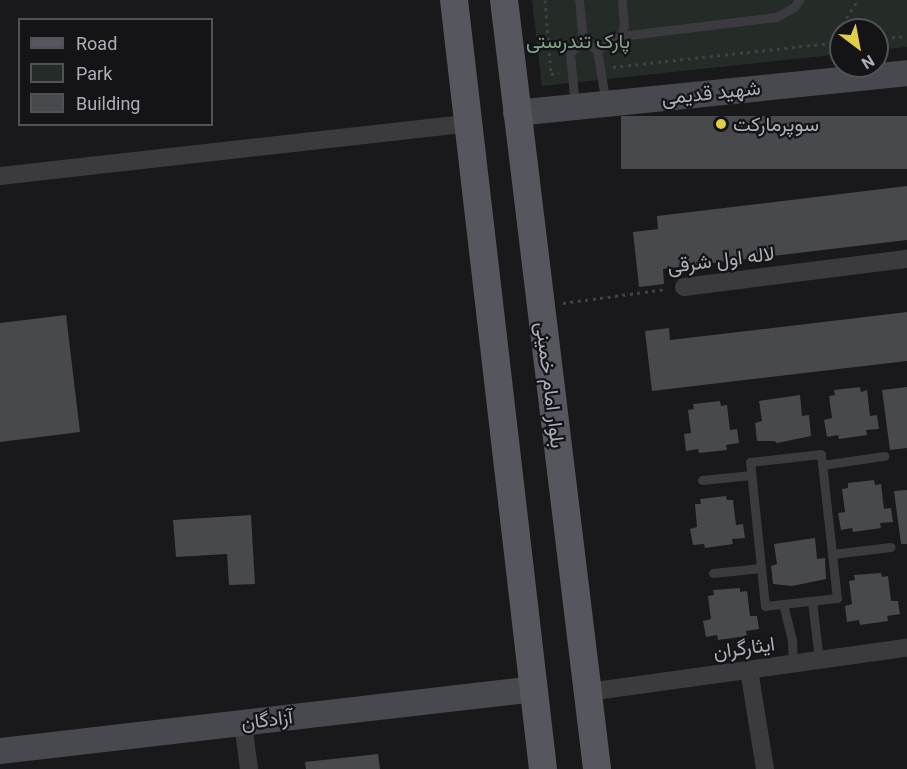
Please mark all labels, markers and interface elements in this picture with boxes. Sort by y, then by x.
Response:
legend [18,18,213,126]
north arrow [829,18,889,78]
park label: پارک تندرستی [526,29,630,53]
text: Road [76,33,117,54]
text: N [858,51,878,73]
text: Park [76,63,112,84]
street label: شهید قدیمی [660,76,762,110]
text: Building [76,93,140,114]
place label: سوپرمارکت [733,112,819,136]
marker: سوپرمارکت [714,117,728,131]
street label: لاله اول شرقی [666,242,776,278]
street label: بلوار امام خمینی [530,321,570,449]
street label: ایثارگران [712,632,776,664]
street label: آزادگان [240,705,294,735]

